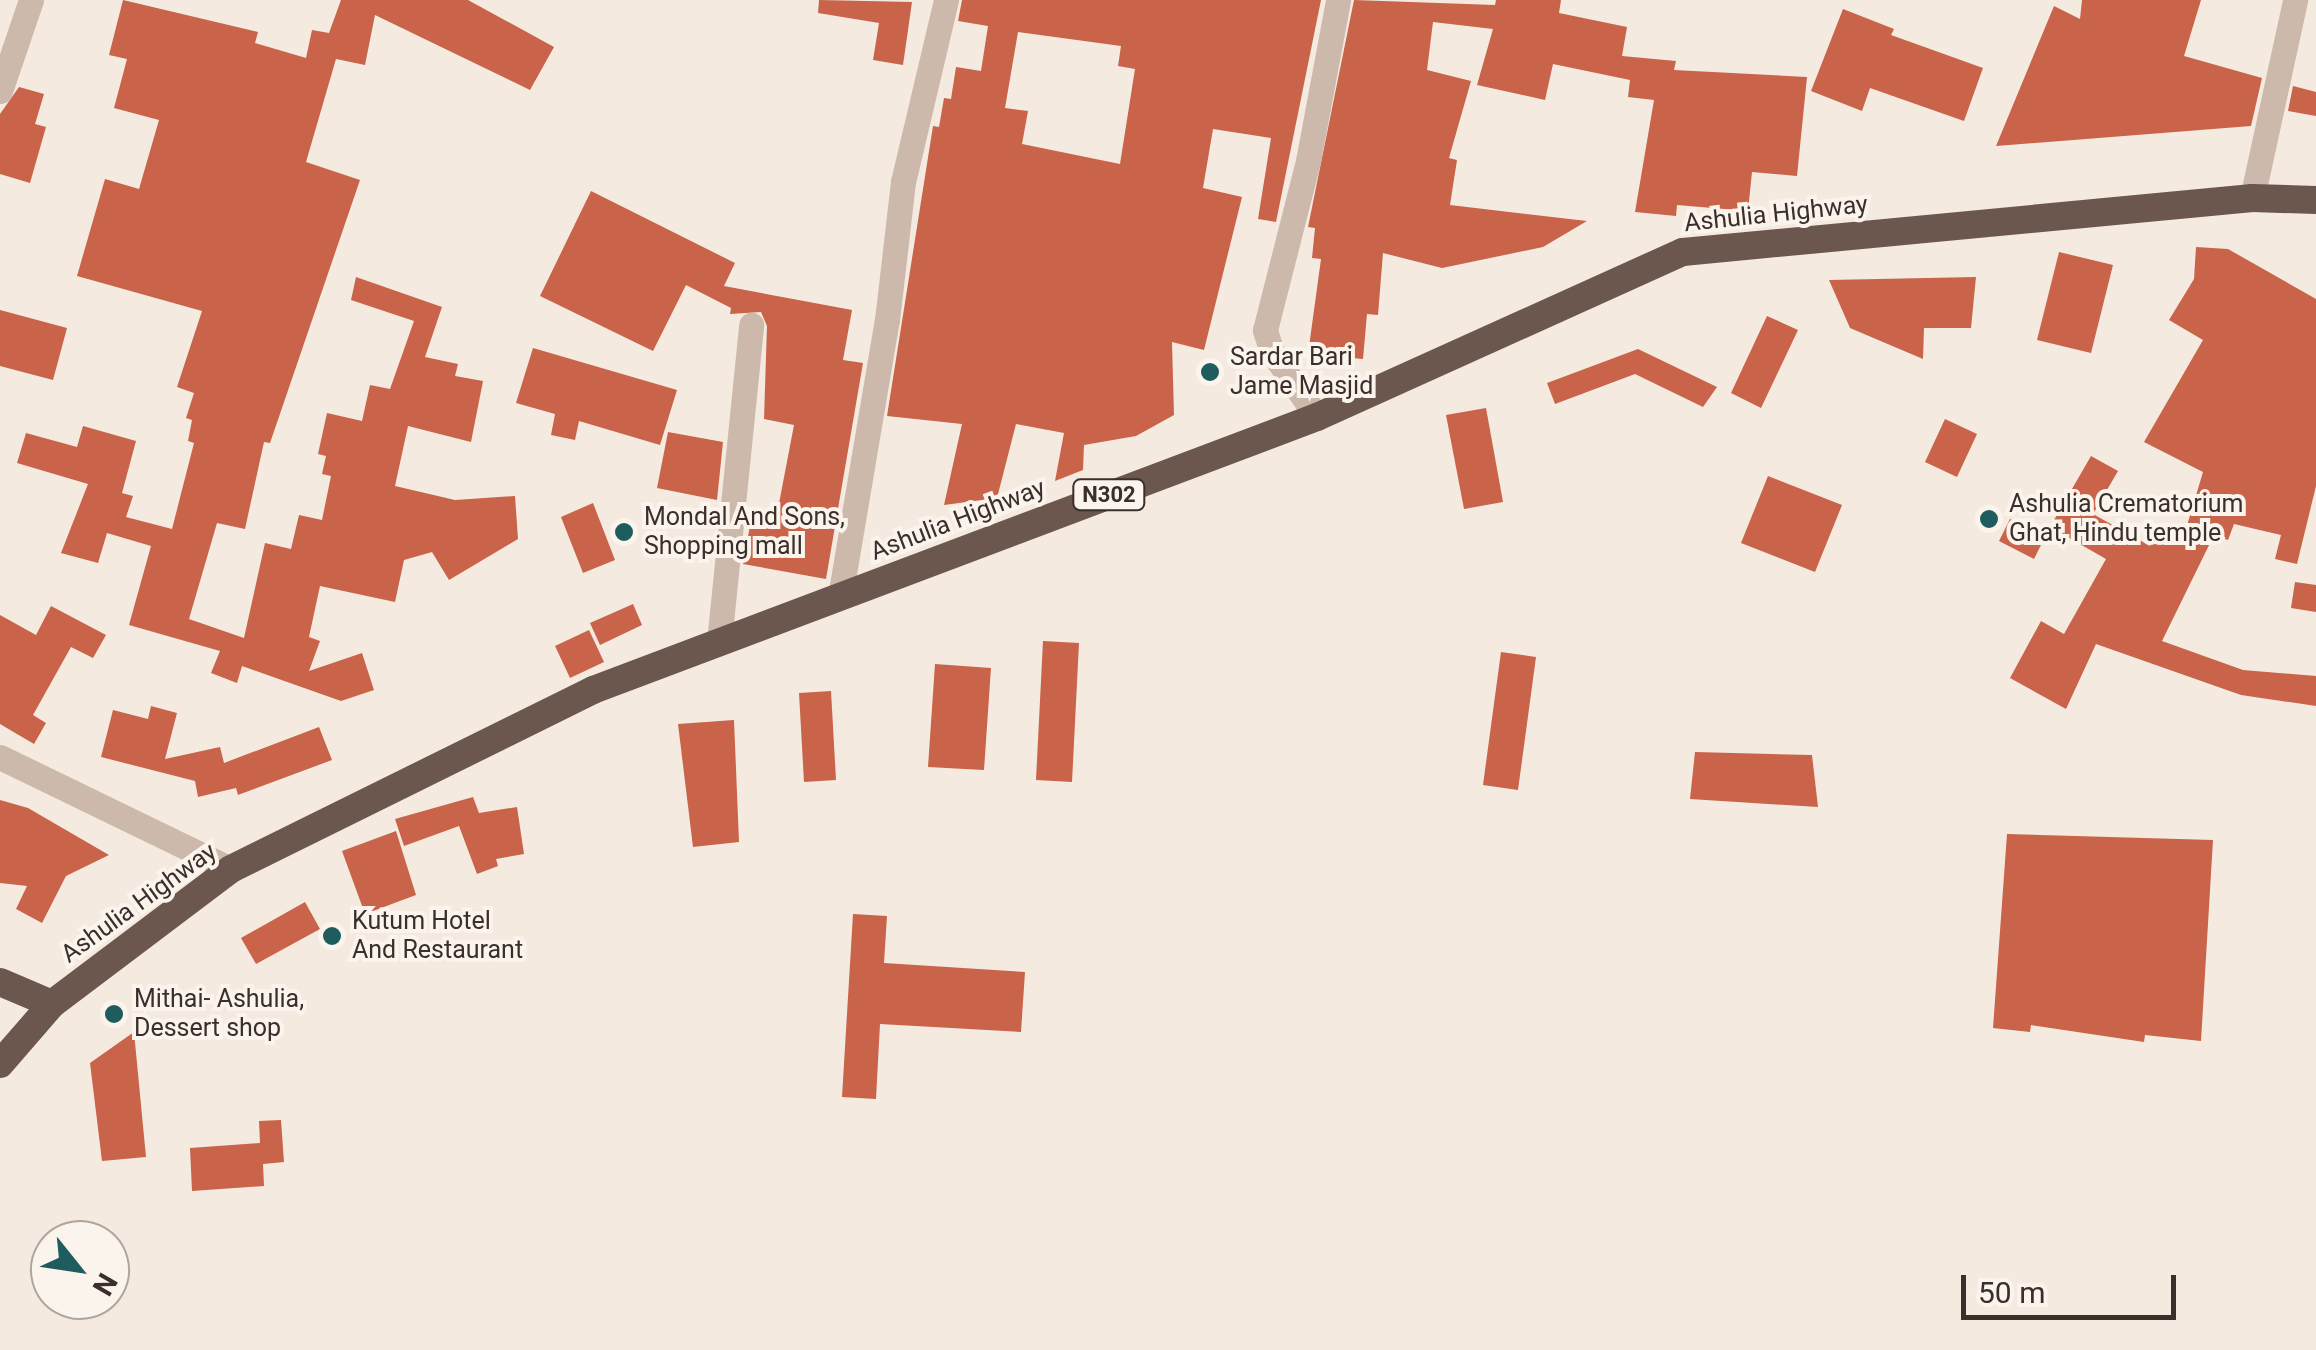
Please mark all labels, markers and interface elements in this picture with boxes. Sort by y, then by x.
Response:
street label: Ashulia Highway [1683,189,1869,239]
place label: Sardar Bari Jame Masjid [1230,343,1373,402]
marker: Sardar Bari Jame Masjid [1199,361,1221,383]
street label: Ashulia Highway [867,473,1049,567]
road number: N302 [1072,478,1146,512]
place label: Ashulia Crematorium Ghat, Hindu temple [2009,490,2243,549]
place label: Mondal And Sons, Shopping mall [644,503,845,562]
marker: Ashulia Crematorium Ghat, Hindu temple [1978,508,2000,530]
marker: Mondal And Sons, Shopping mall [613,521,635,543]
street label: Ashulia Highway [56,837,222,969]
place label: Kutum Hotel And Restaurant [352,907,523,966]
marker: Kutum Hotel And Restaurant [321,925,343,947]
place label: Mithai- Ashulia, Dessert shop [134,985,304,1044]
marker: Mithai- Ashulia, Dessert shop [103,1003,125,1025]
north arrow [30,1220,130,1320]
scale bar [1966,1255,2181,1317]
text: N [85,1267,124,1301]
text: 50 m [1978,1275,2045,1310]

